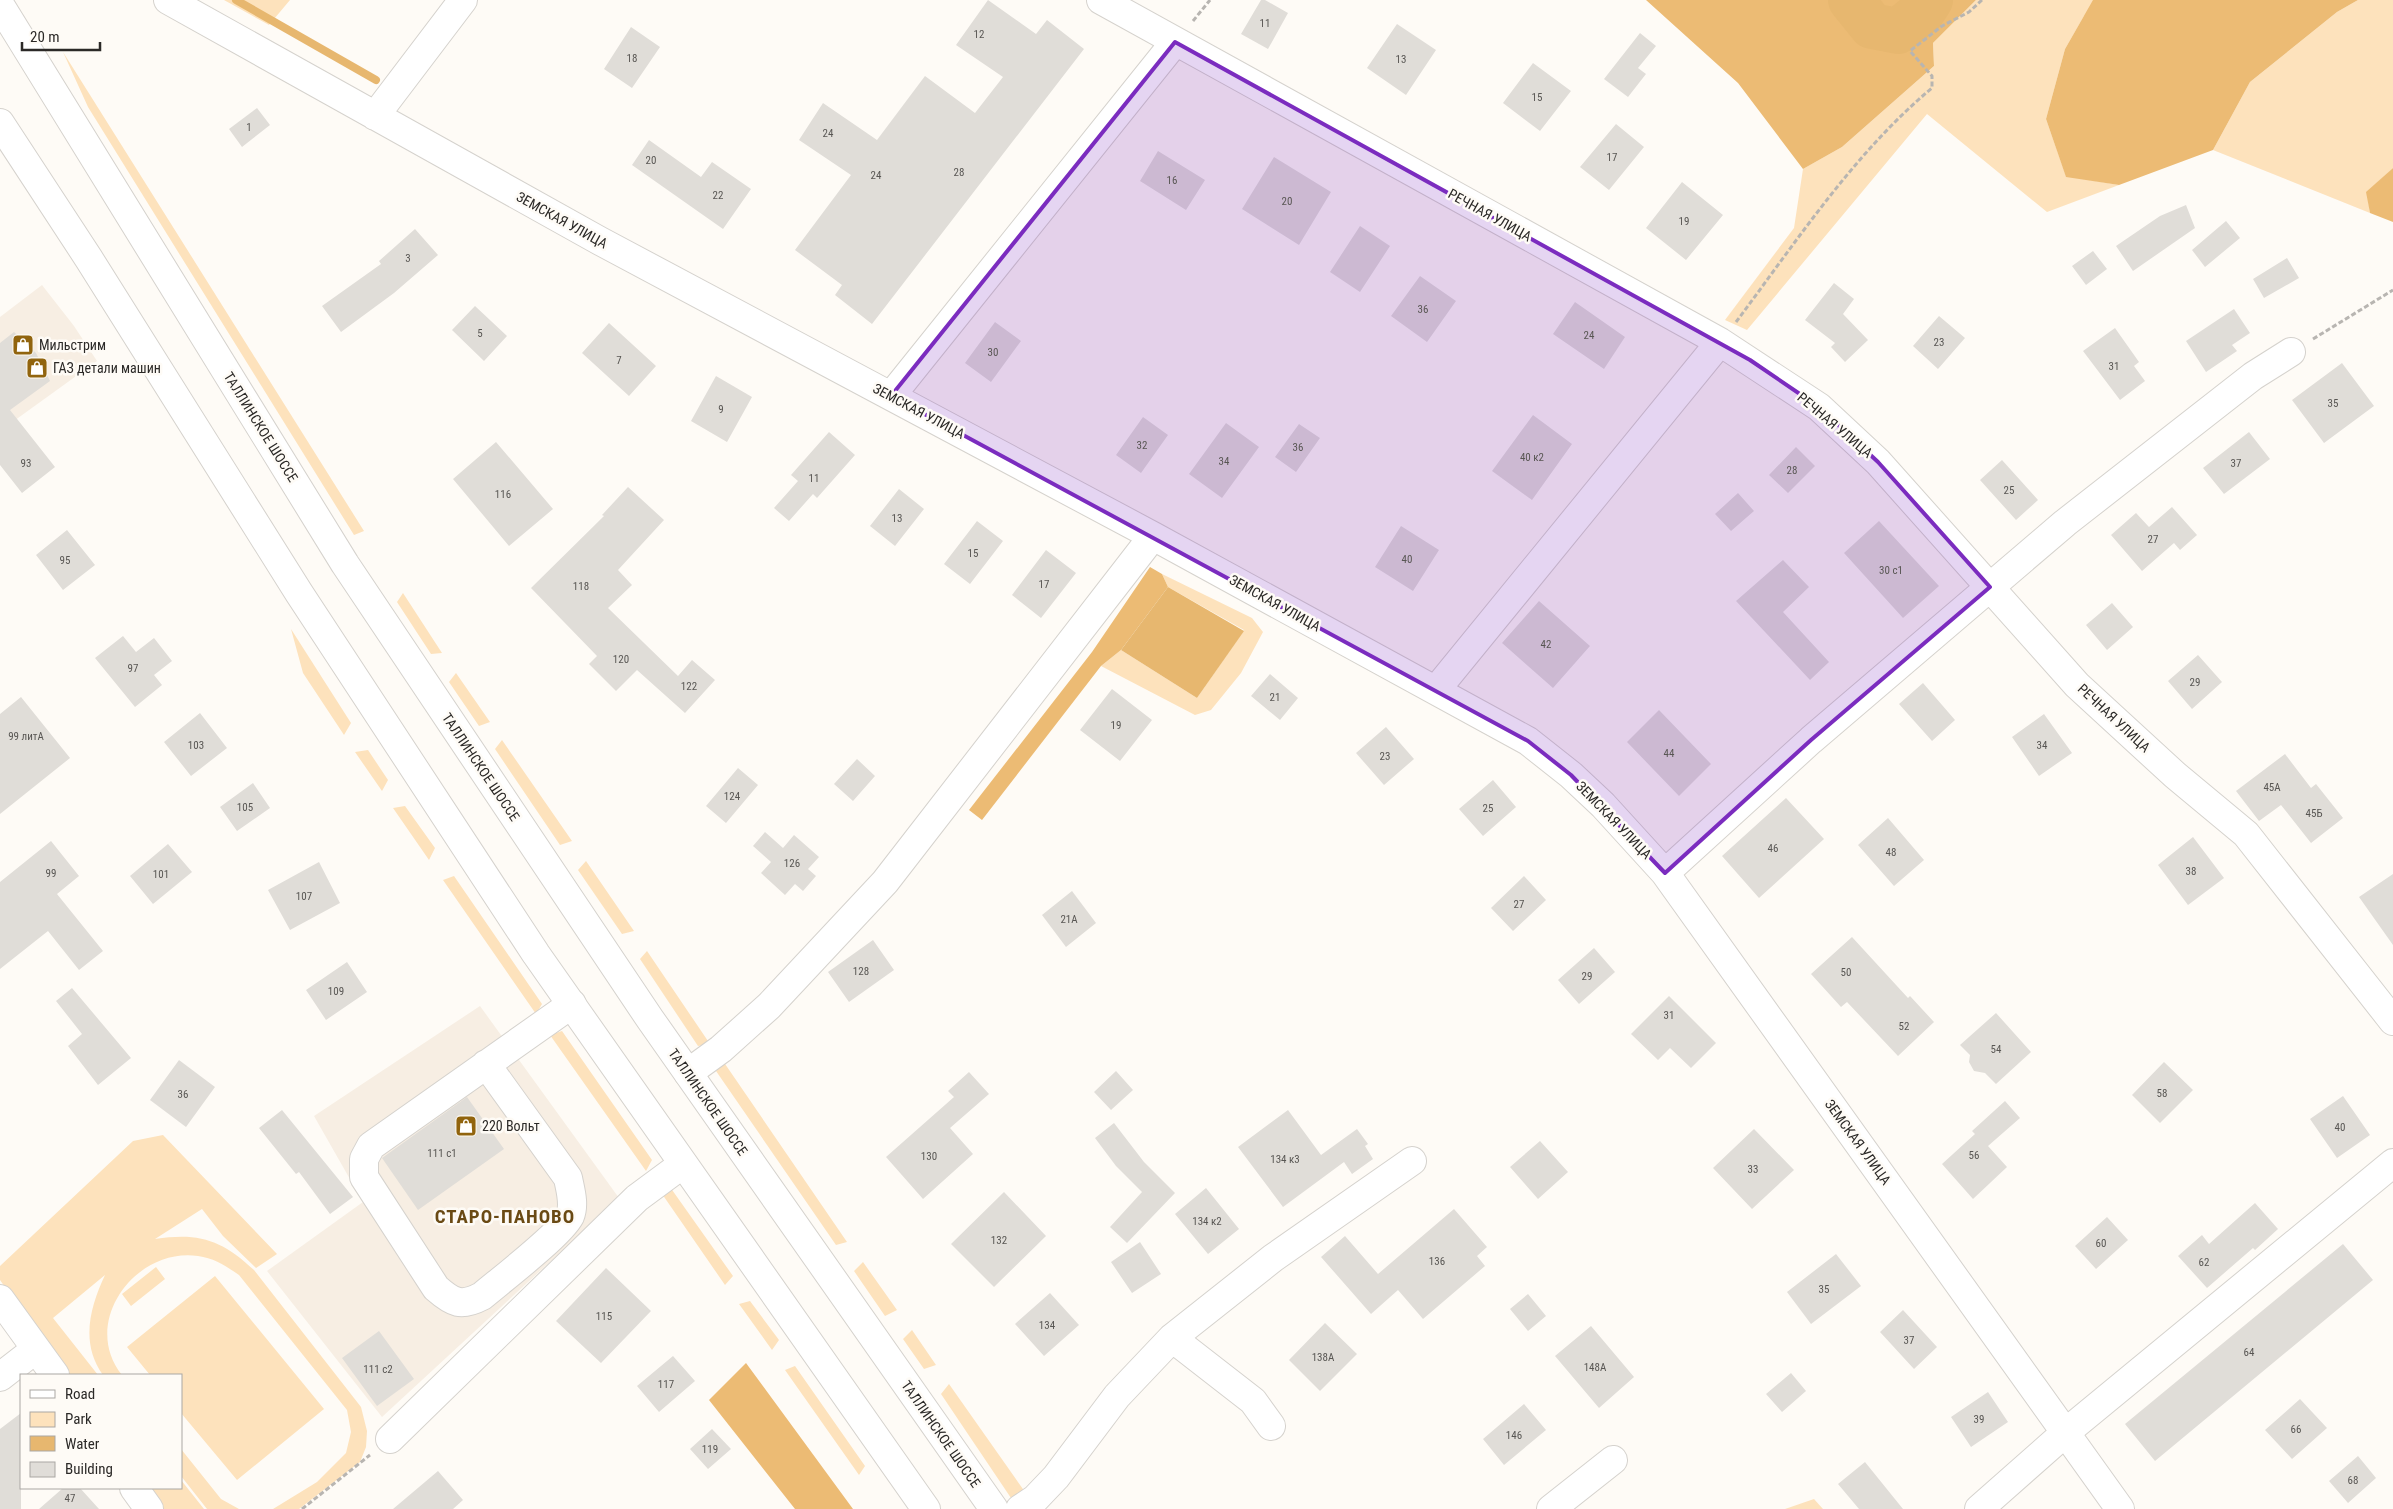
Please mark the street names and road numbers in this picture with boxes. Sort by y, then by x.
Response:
street label: РЕЧНАЯ УЛИЦА [1446,185,1534,245]
street label: ЗЕМСКАЯ УЛИЦА [514,188,610,252]
street label: ТАЛЛИНСКОЕ ШОССЕ [221,369,301,485]
street label: ЗЕМСКАЯ УЛИЦА [870,380,968,442]
street label: РЕЧНАЯ УЛИЦА [1794,389,1876,461]
street label: ЗЕМСКАЯ УЛИЦА [1227,571,1323,635]
street label: РЕЧНАЯ УЛИЦА [2075,680,2153,756]
street label: ТАЛЛИНСКОЕ ШОССЕ [439,710,523,824]
street label: ЗЕМСКАЯ УЛИЦА [1573,778,1655,862]
street label: ТАЛЛИНСКОЕ ШОССЕ [665,1046,751,1158]
street label: ЗЕМСКАЯ УЛИЦА [1822,1096,1894,1188]
street label: ТАЛЛИНСКОЕ ШОССЕ [898,1378,984,1490]

